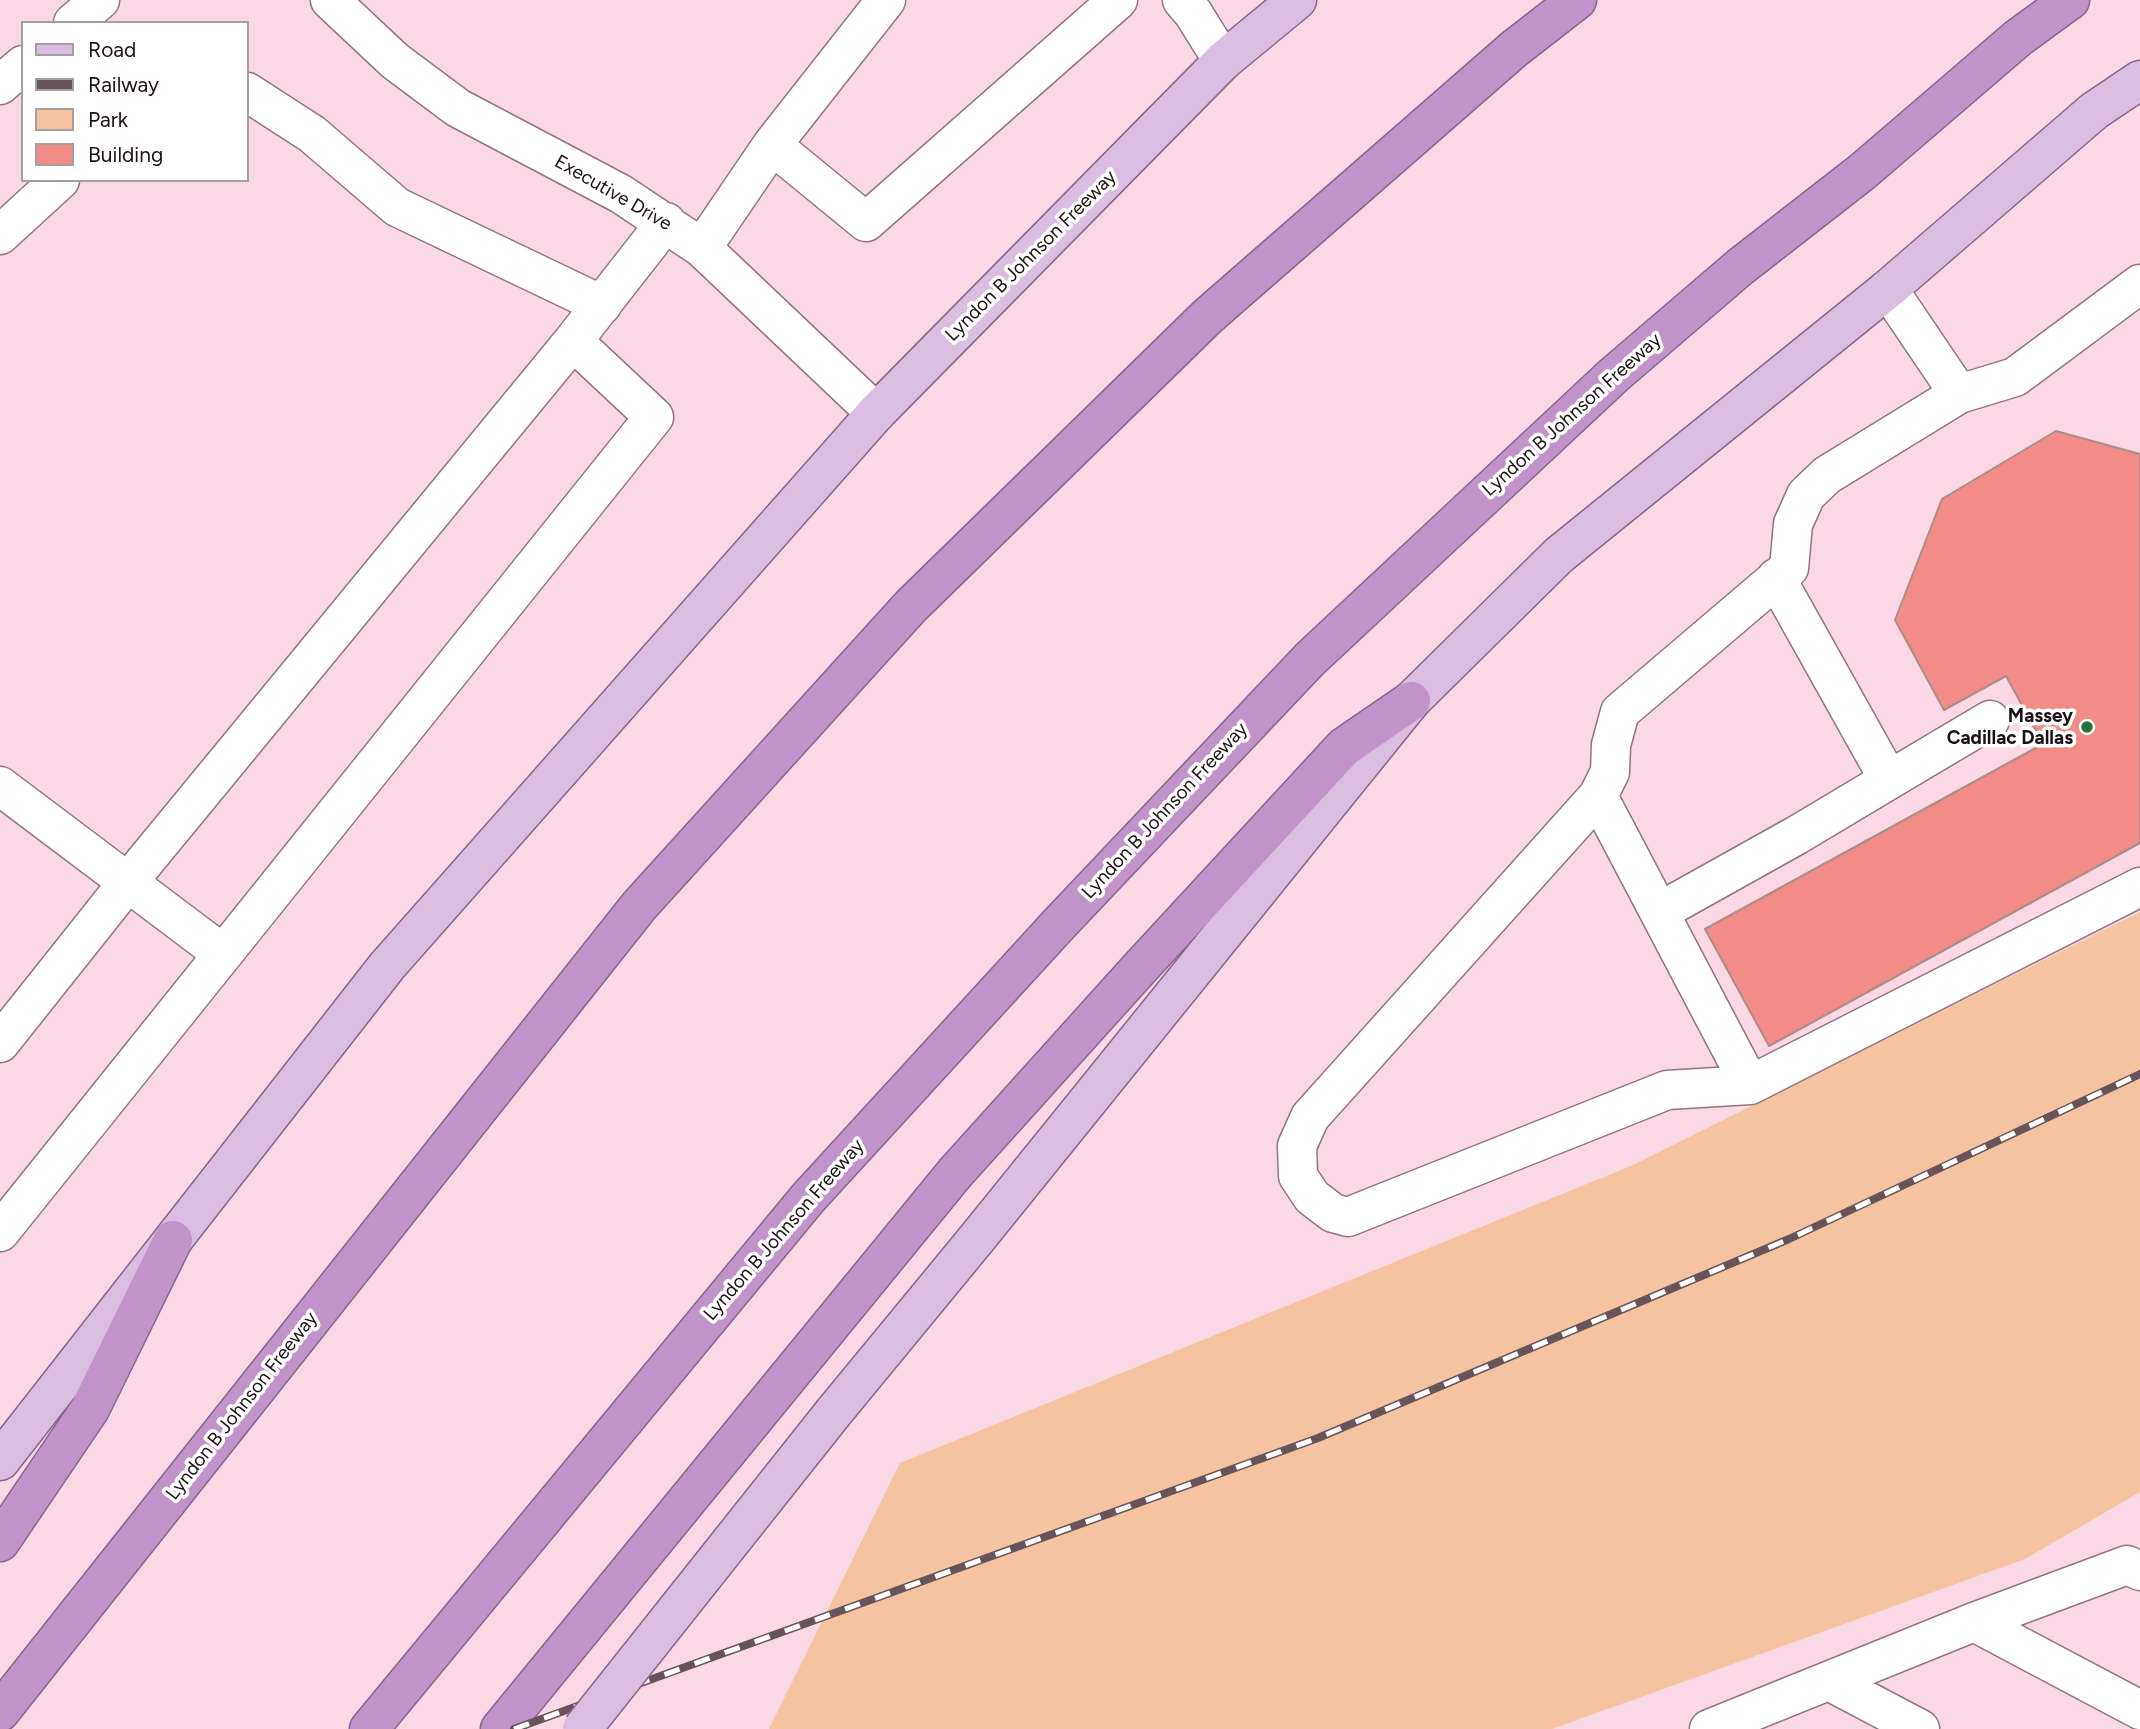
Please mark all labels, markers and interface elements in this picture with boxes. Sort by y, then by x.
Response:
legend [21,21,248,182]
text: Road [88,37,136,62]
text: Railway [88,72,159,97]
text: Park [88,107,128,132]
text: Building [88,142,163,167]
street label: Executive Drive [550,150,676,236]
street label: Lyndon B Johnson Freeway [941,166,1121,346]
street label: Lyndon B Johnson Freeway [1478,329,1666,501]
place label: Massey Cadillac Dallas [1947,705,2073,749]
street label: Lyndon B Johnson Freeway [1077,718,1253,904]
marker: Massey Cadillac Dallas [2079,719,2095,735]
street label: Lyndon B Johnson Freeway [699,1135,869,1325]
street label: Lyndon B Johnson Freeway [161,1307,323,1505]

